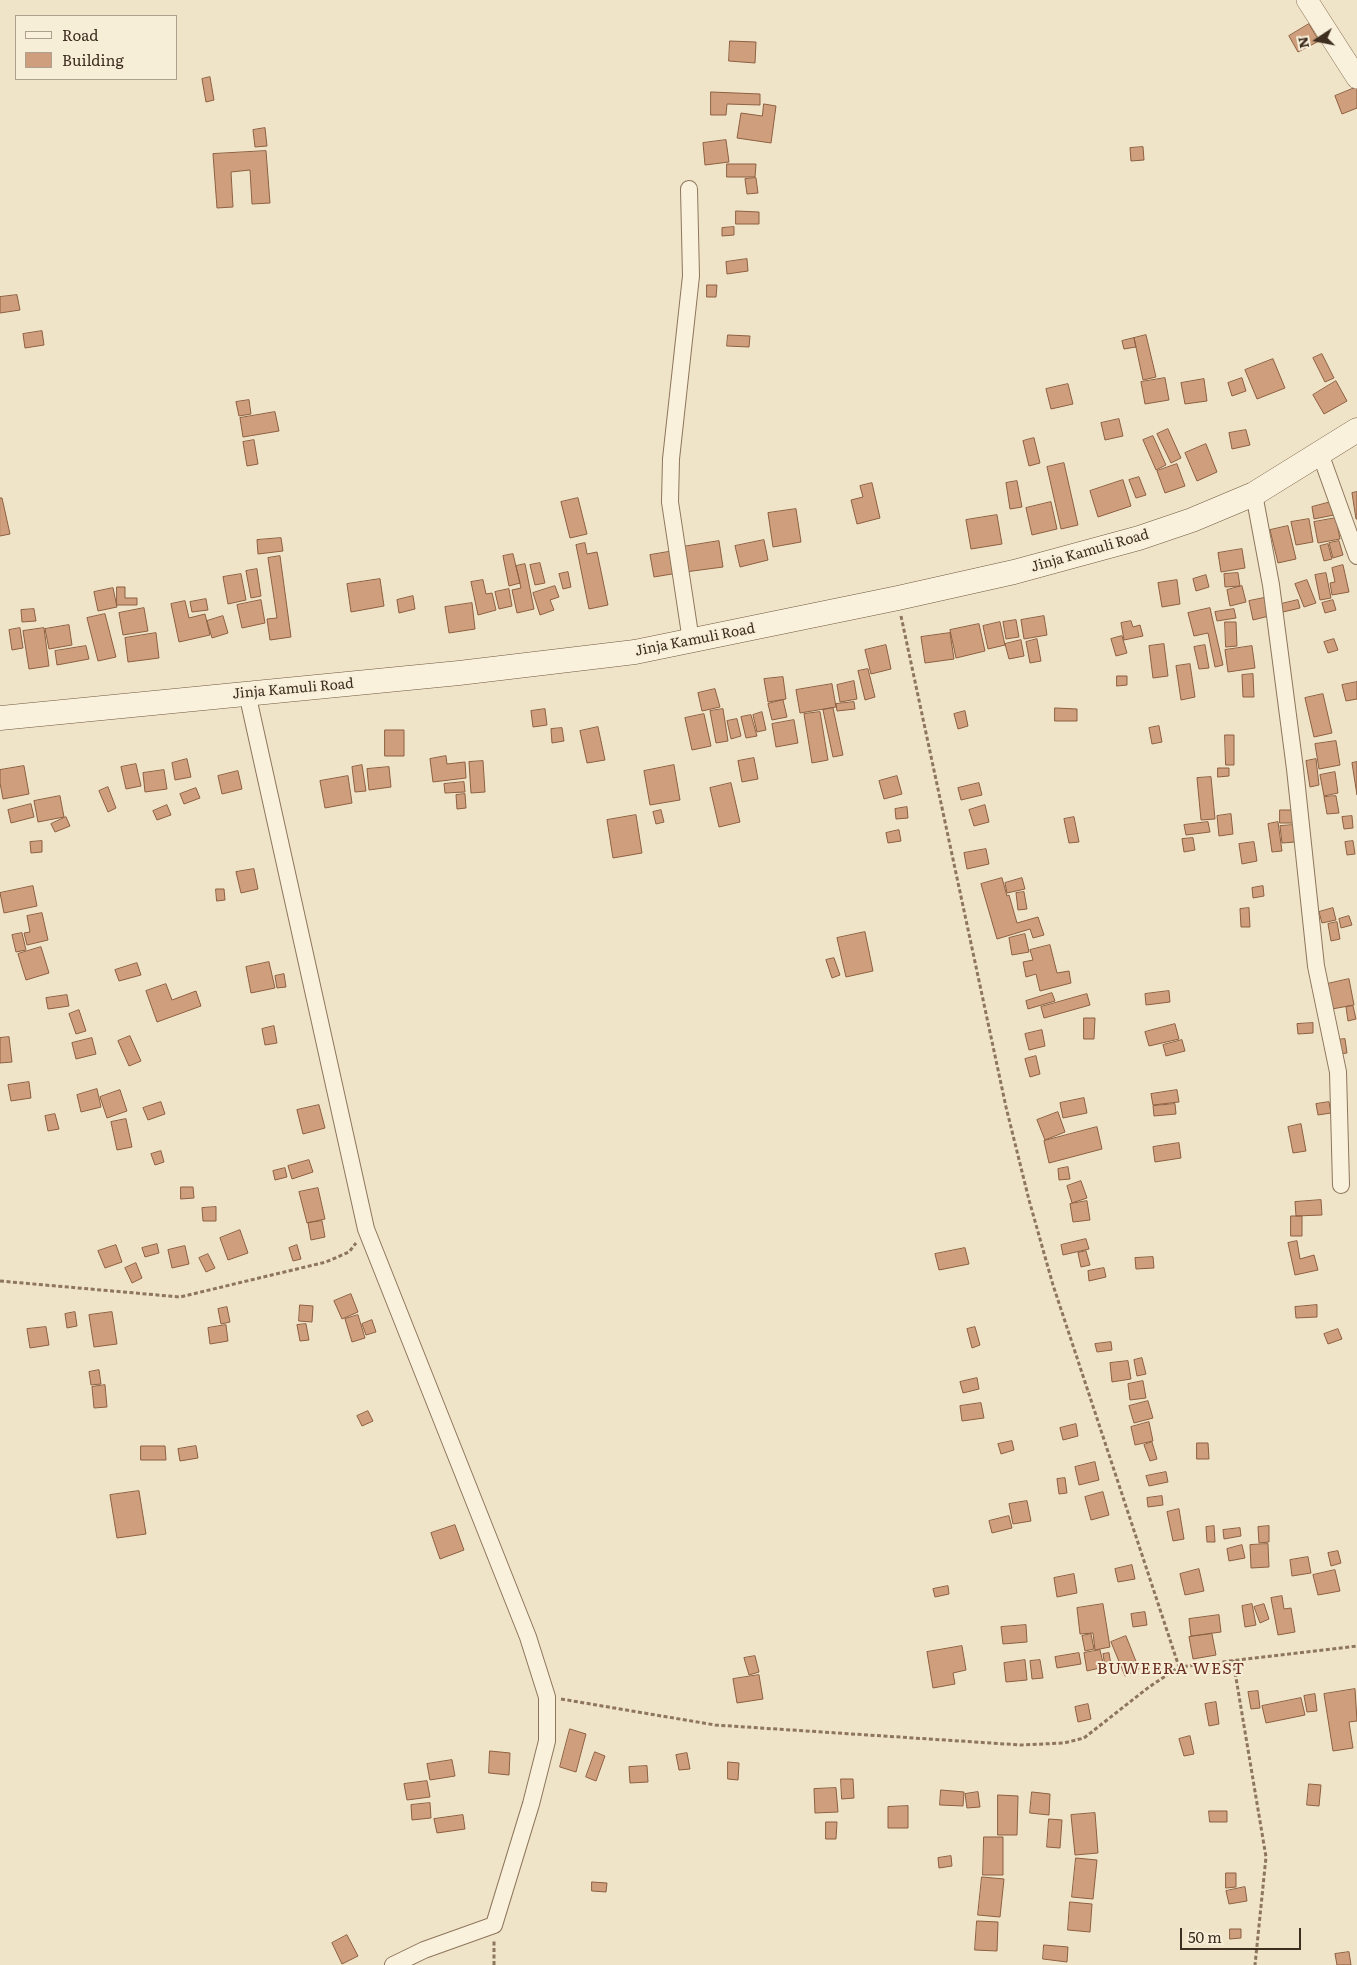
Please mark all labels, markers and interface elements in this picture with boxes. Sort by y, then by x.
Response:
legend [15,15,178,80]
north arrow [1292,15,1342,65]
text: Road [62,23,98,46]
text: N [1291,35,1313,51]
text: Building [62,48,124,71]
street label: Jinja Kamuli Road [1029,526,1151,576]
street label: Jinja Kamuli Road [634,620,756,660]
street label: Jinja Kamuli Road [232,675,354,703]
district label: BUWEERA WEST [1095,1659,1247,1679]
scale bar [1182,1918,1303,1950]
text: 50 m [1188,1925,1222,1948]

